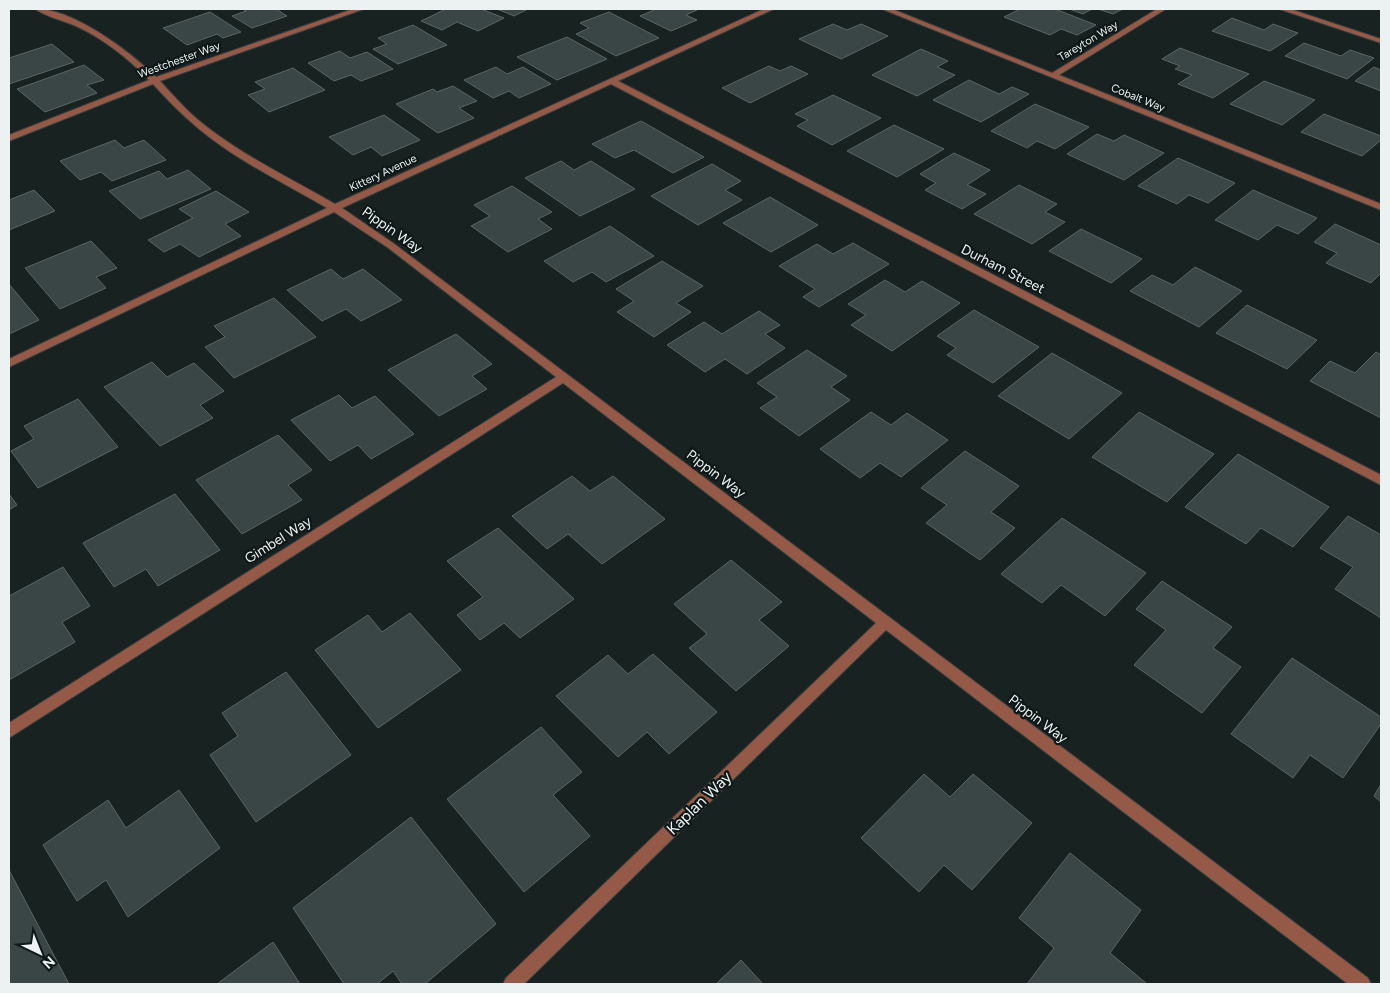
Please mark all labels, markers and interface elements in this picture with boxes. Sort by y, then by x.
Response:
street label: Tareyton Way [1056,18,1120,64]
street label: Westchester Way [136,39,222,81]
street label: Cobalt Way [1109,81,1167,115]
street label: Kittery Avenue [347,152,419,194]
street label: Pippin Way [359,203,426,257]
street label: Durham Street [958,241,1048,297]
street label: Pippin Way [683,446,749,502]
street label: Gimbel Way [241,512,315,567]
street label: Pippin Way [1005,691,1071,747]
street label: Kaplan Way [663,767,736,839]
north arrow [15,928,65,978]
text: N [39,952,58,972]

